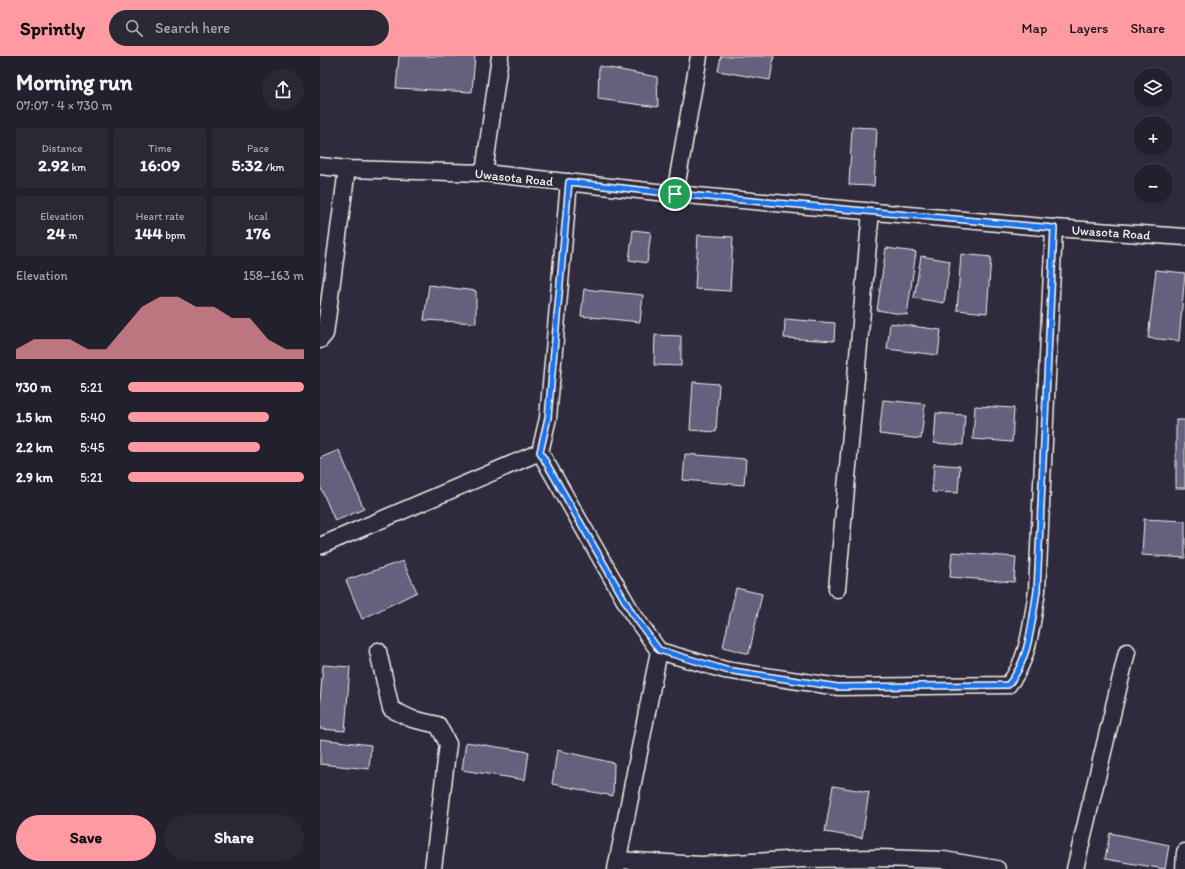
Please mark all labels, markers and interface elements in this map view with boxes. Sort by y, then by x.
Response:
search box [109,10,389,46]
text: Sprintly [20,17,85,40]
icon: search [123,17,145,39]
text: Search here [155,19,230,37]
text: Map [1022,20,1047,37]
text: Layers [1069,20,1108,37]
text: Share [1130,20,1165,37]
map controls [1133,68,1173,204]
button: layers [1133,68,1173,108]
text: Morning run [16,69,132,96]
button: share [262,69,304,111]
text: 07:07 · 4 × 730 m [16,98,113,113]
button: + [1133,116,1173,156]
text: Distance [41,142,83,155]
text: Time [148,142,172,155]
text: Pace [247,142,269,155]
text: 2.92 [38,155,69,175]
text: 16:09 [140,155,180,175]
text: 5:32 [232,155,263,175]
text: km [69,161,86,174]
text: /km [263,161,284,174]
button: − [1133,164,1173,204]
street label: Uwasota Road [474,166,554,189]
pin [658,177,692,211]
icon: arrive [664,183,686,205]
text: Elevation [40,210,84,223]
text: Heart rate [136,210,184,223]
text: kcal [248,210,268,223]
street label: Uwasota Road [1071,222,1151,243]
text: 24 [47,223,66,243]
text: 144 [134,223,163,243]
text: 176 [245,223,271,243]
text: m [66,229,77,242]
text: bpm [163,229,186,242]
text: Elevation [16,268,68,283]
text: 158–163 m [243,268,304,283]
text: 730 m [16,380,51,395]
text: 5:21 [80,380,103,395]
text: 1.5 km [16,410,52,425]
text: 5:40 [80,410,106,425]
text: 2.2 km [16,440,53,455]
text: 5:45 [80,440,105,455]
text: 2.9 km [16,470,53,485]
text: 5:21 [80,470,103,485]
button: Save [16,815,156,861]
button: Share [164,815,304,861]

